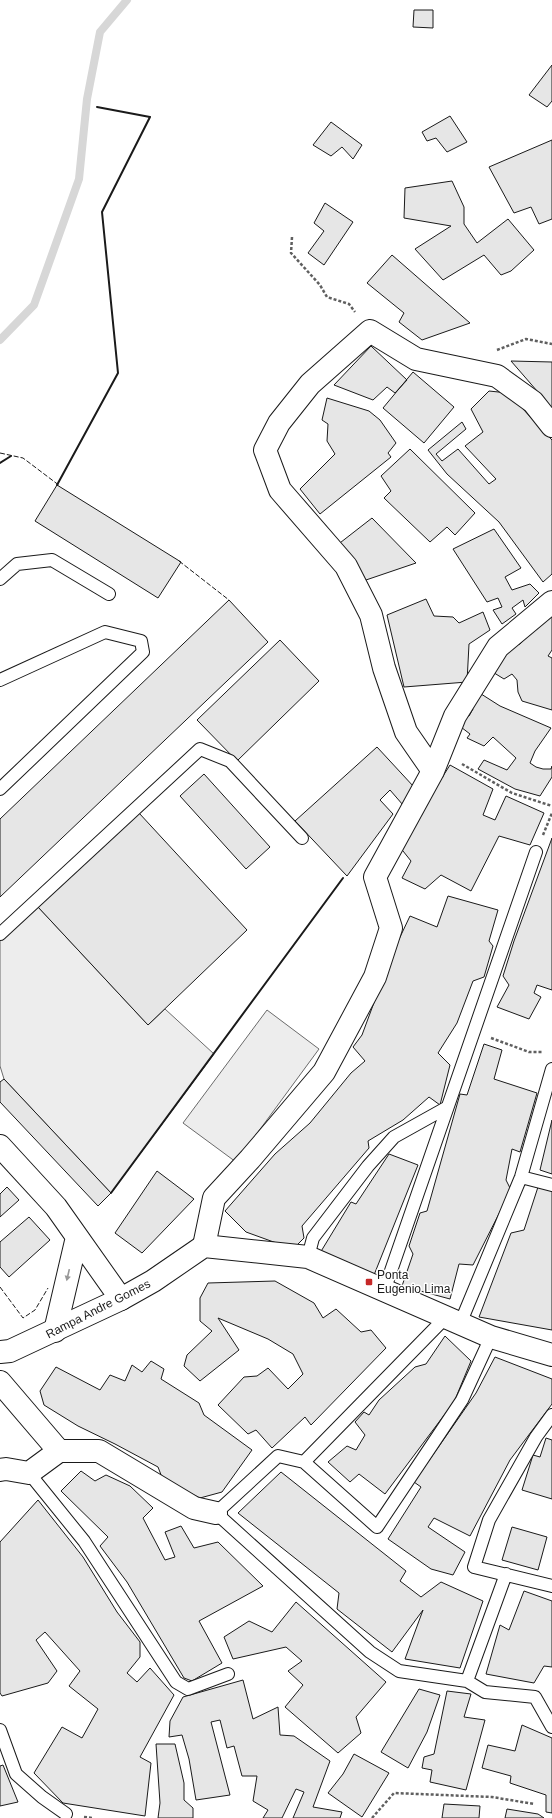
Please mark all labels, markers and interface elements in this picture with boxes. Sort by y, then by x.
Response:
place label: Ponta Eugenio Lima [377,1268,451,1296]
one-way arrow [64,1269,70,1281]
street label: Rampa Andre Gomes [43,1277,153,1341]
marker: Ponta Eugenio Lima [364,1277,374,1287]

